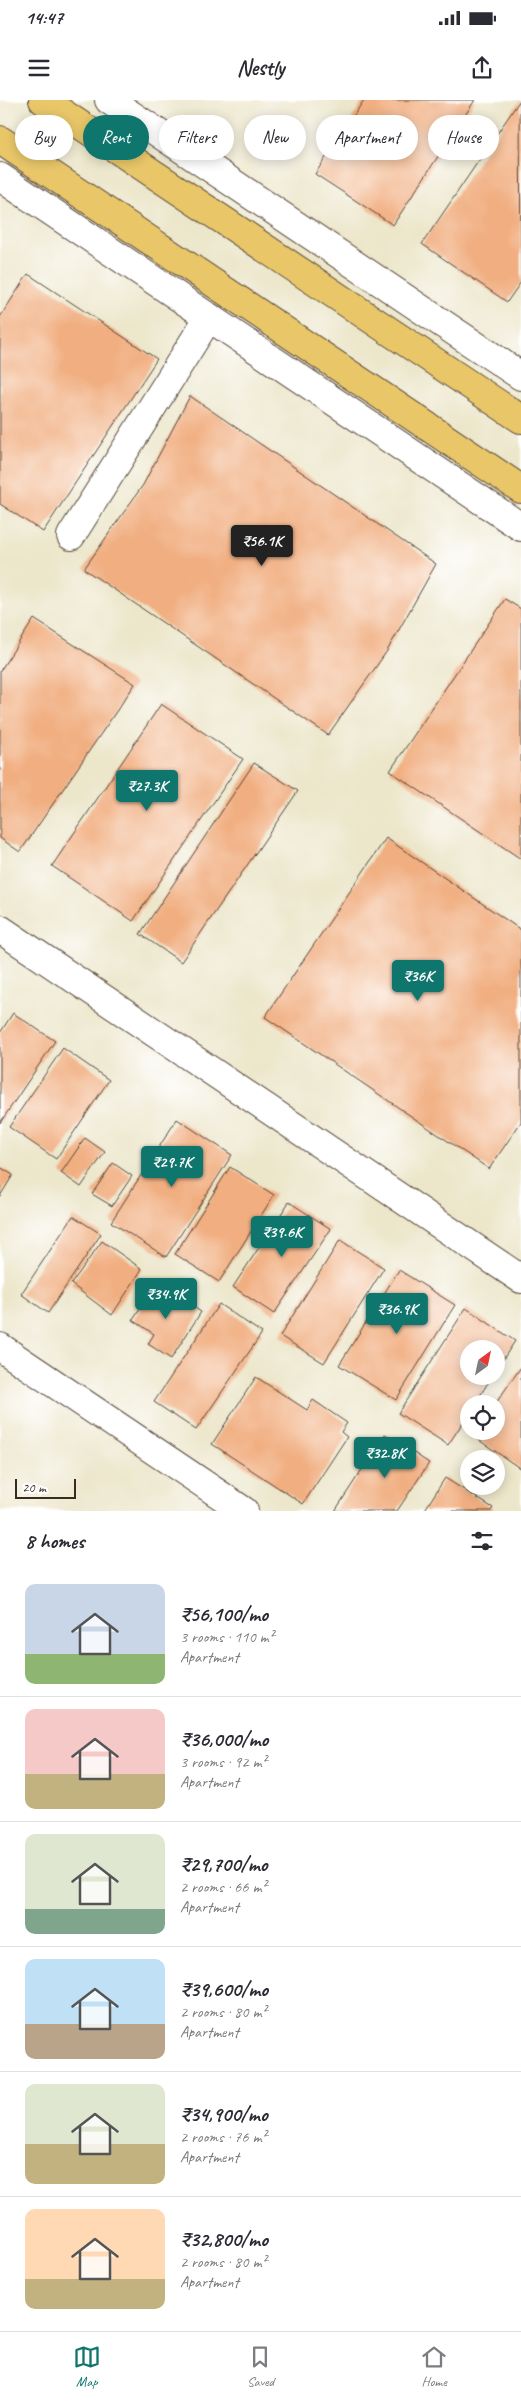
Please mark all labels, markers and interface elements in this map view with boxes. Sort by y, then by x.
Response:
text: 14:47 [25,6,63,30]
icon: menu [25,54,53,82]
text: Nestly [237,54,284,82]
icon: share [468,54,496,82]
chip: Buy [15,115,73,160]
chip: Rent [83,115,149,160]
chip: Filters [159,115,234,160]
chip: New [244,115,306,160]
chip: Apartment [316,115,418,160]
chip: House [428,115,499,160]
pin: ₹56.1K [221,524,303,567]
text: ₹56.1K [242,531,282,551]
pin: ₹27.3K [106,770,188,812]
text: ₹27.3K [127,776,167,796]
pin: ₹36K [388,960,448,1002]
text: ₹36K [403,966,433,986]
pin: ₹29.7K [131,1146,213,1188]
text: ₹29.7K [152,1152,192,1172]
pin: ₹39.6K [241,1216,323,1258]
text: ₹39.6K [262,1222,302,1242]
pin: ₹34.9K [125,1278,207,1320]
text: ₹34.9K [146,1284,186,1304]
pin: ₹36.9K [356,1292,438,1335]
text: ₹36.9K [377,1299,417,1319]
north arrow [460,1340,505,1385]
map controls [460,1340,505,1495]
button: locate [460,1395,505,1440]
pin: ₹32.8K [344,1436,426,1479]
text: ₹32.8K [365,1443,405,1463]
button: layers [460,1450,505,1495]
scale bar [15,1476,76,1499]
text: 20 m [22,1479,46,1496]
icon: filters [468,1527,496,1555]
text: 8 homes [25,1528,84,1554]
text: ₹56,100/mo [180,1601,268,1627]
icon: home [65,1604,125,1664]
text: 3 rooms · 110 m² [180,1627,274,1647]
text: Apartment [180,1647,239,1667]
text: ₹36,000/mo [180,1726,268,1752]
icon: home [65,1729,125,1789]
text: 3 rooms · 92 m² [180,1752,266,1772]
text: Apartment [180,1772,239,1792]
text: ₹29,700/mo [180,1851,267,1877]
icon: home [65,1854,125,1914]
text: 2 rooms · 66 m² [180,1877,266,1897]
text: Apartment [180,1897,239,1917]
text: ₹39,600/mo [180,1976,268,2002]
icon: home [65,1979,125,2039]
text: 2 rooms · 80 m² [180,2002,266,2022]
text: Apartment [180,2022,239,2042]
text: ₹34,900/mo [180,2101,268,2127]
icon: home [65,2104,125,2164]
text: 2 rooms · 76 m² [180,2127,266,2147]
text: Apartment [180,2147,239,2167]
text: ₹32,800/mo [180,2226,268,2252]
icon: home [65,2229,125,2289]
text: 2 rooms · 80 m² [180,2252,266,2272]
text: Apartment [180,2272,239,2292]
tab: Map [73,2343,101,2390]
tab: Saved [246,2343,274,2390]
tab: Home [420,2343,448,2390]

